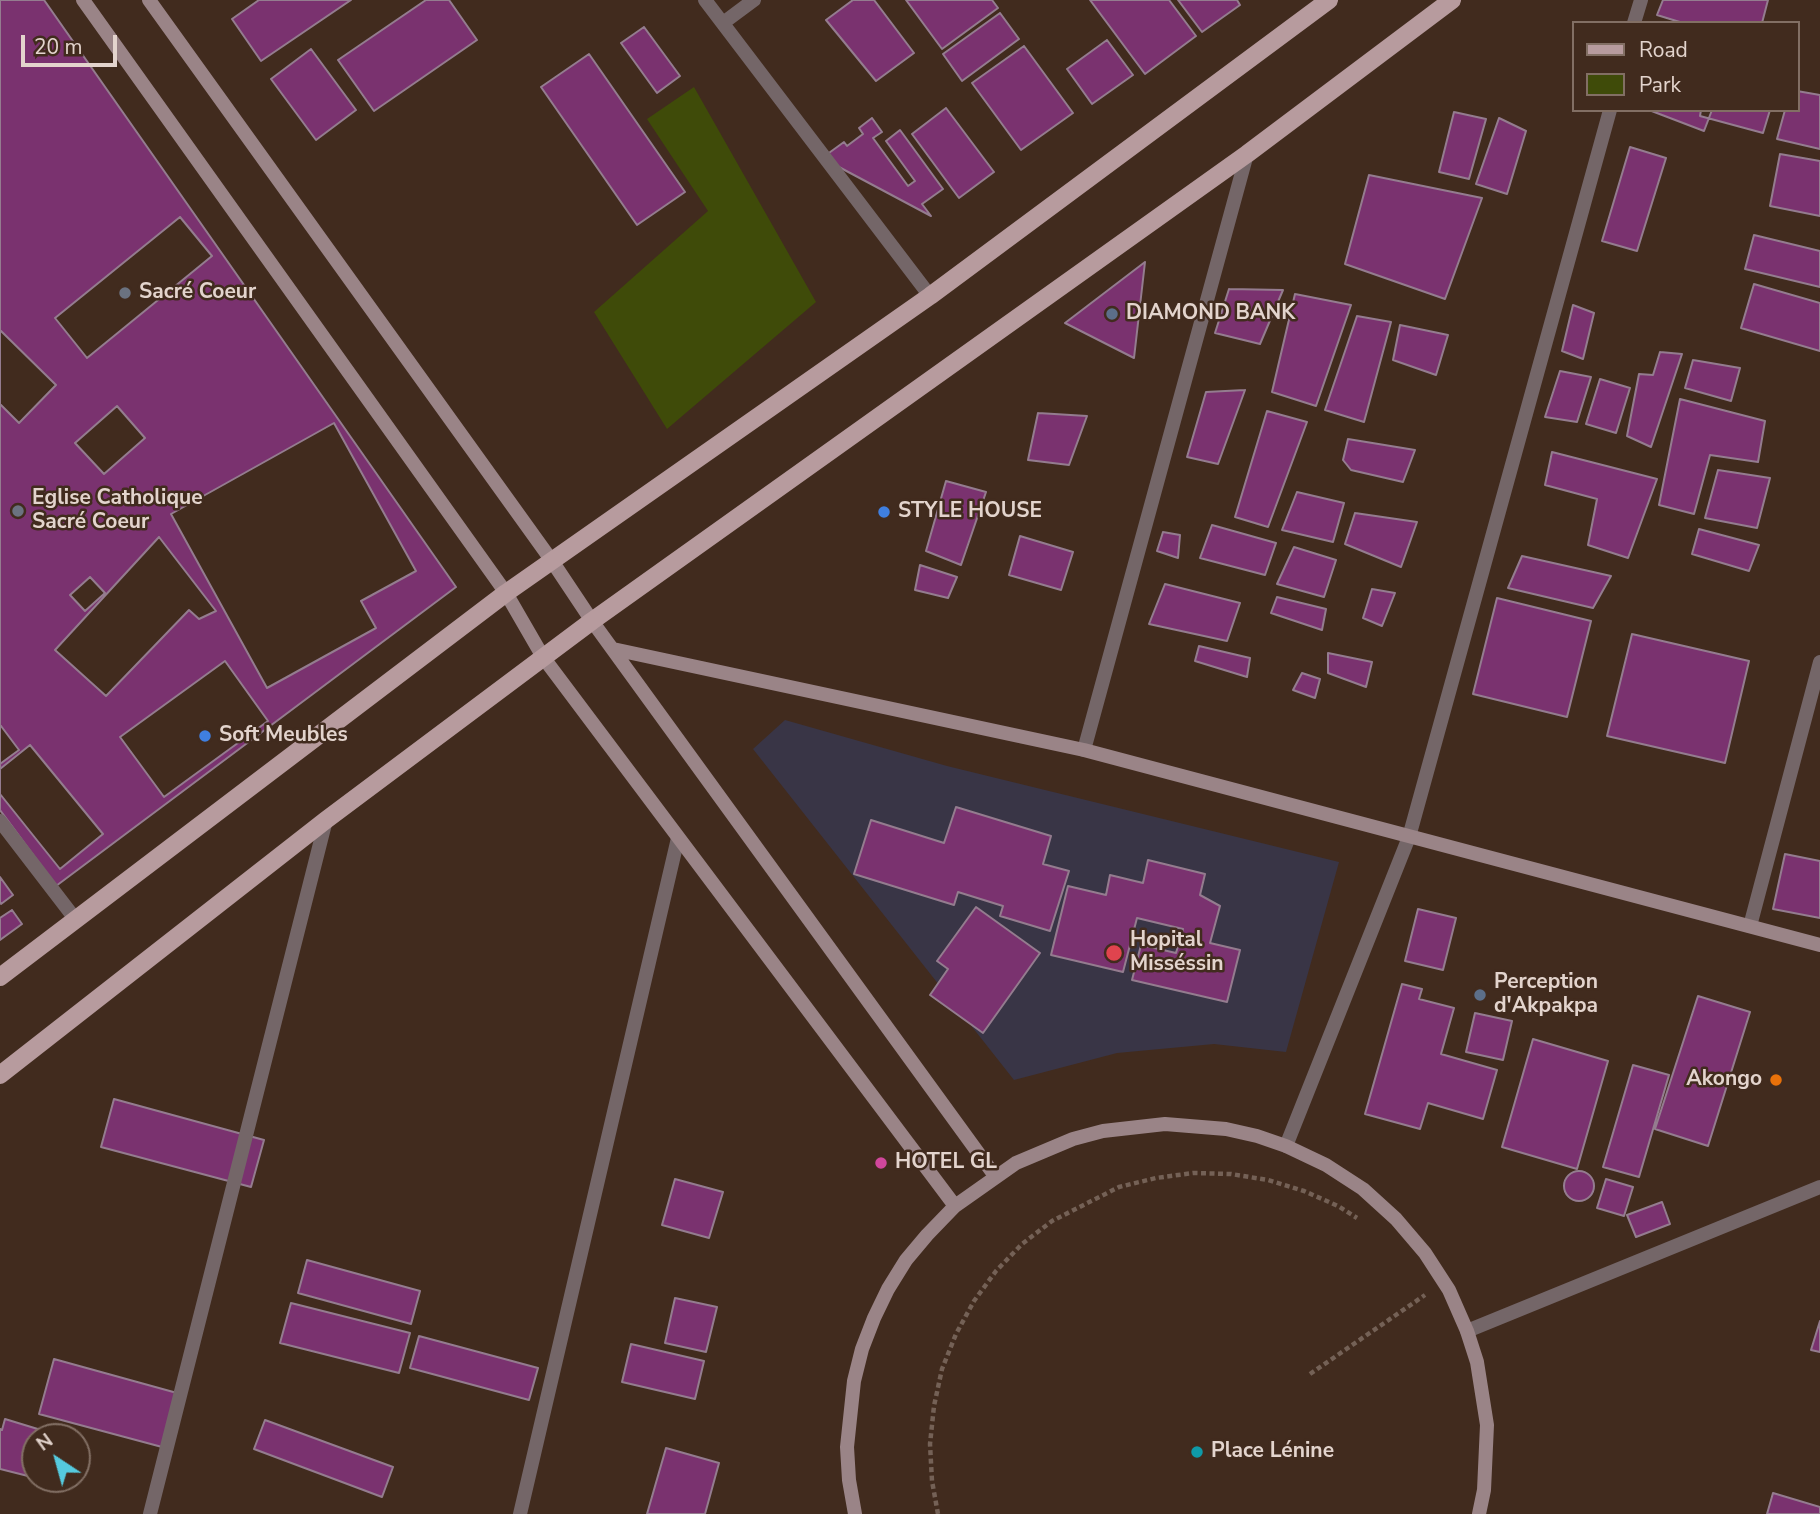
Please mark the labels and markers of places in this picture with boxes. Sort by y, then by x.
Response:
place label: Sacré Coeur [139,280,256,306]
marker: Sacré Coeur [117,285,133,301]
place label: DIAMOND BANK [1126,301,1295,327]
marker: DIAMOND BANK [1104,306,1120,322]
place label: Eglise Catholique Sacré Coeur [32,486,203,536]
place label: STYLE HOUSE [898,499,1042,525]
marker: Eglise Catholique Sacré Coeur [10,503,26,519]
marker: STYLE HOUSE [876,504,892,520]
place label: Soft Meubles [219,723,348,749]
marker: Soft Meubles [197,728,213,744]
place label: Hopital Misséssin [1130,928,1224,978]
marker: Hopital Misséssin [1104,943,1124,963]
place label: Perception d'Akpakpa [1494,970,1598,1020]
marker: Perception d'Akpakpa [1472,987,1488,1003]
place label: Akongo [1686,1067,1762,1093]
marker: Akongo [1768,1072,1784,1088]
place label: HOTEL GL [895,1150,997,1176]
marker: HOTEL GL [873,1155,889,1171]
place label: Place Lénine [1211,1439,1334,1465]
marker: Place Lénine [1189,1444,1205,1460]

